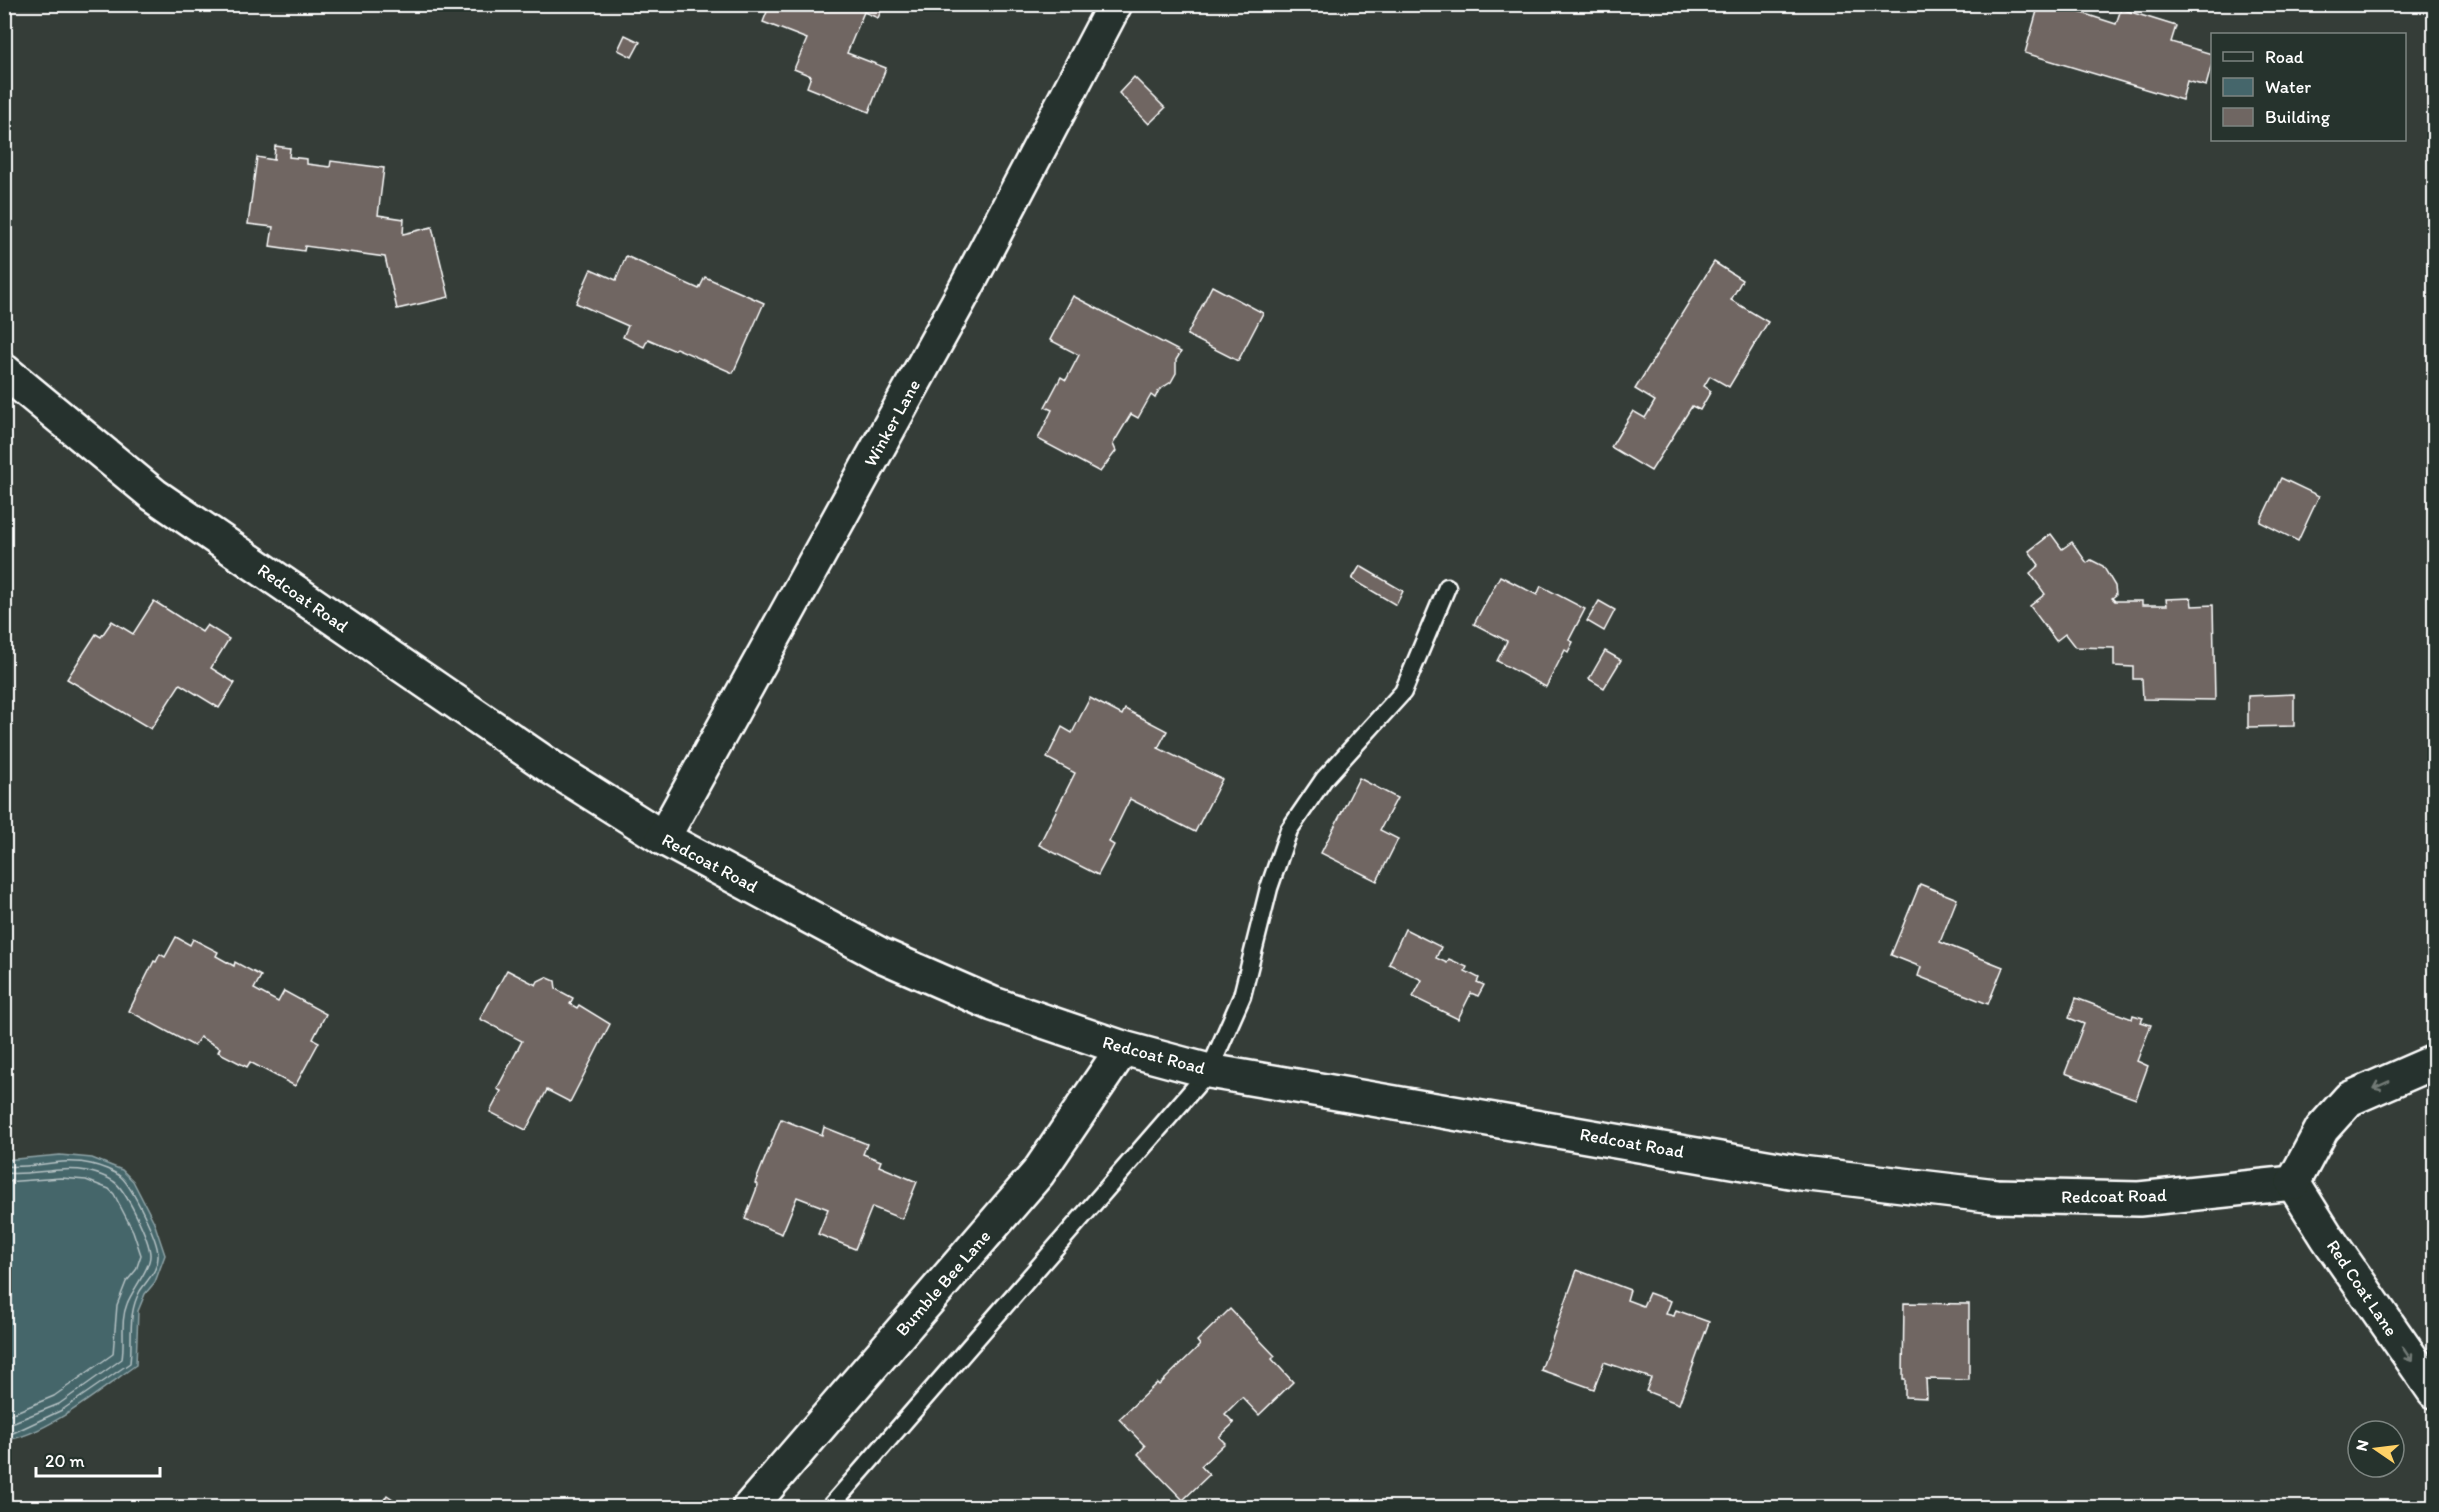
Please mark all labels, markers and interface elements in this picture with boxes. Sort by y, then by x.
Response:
legend [2211,33,2406,141]
text: Road [2265,46,2304,68]
text: Water [2265,76,2311,98]
text: Building [2265,106,2331,128]
street label: Winker Lane [859,376,925,470]
street label: Redcoat Road [253,559,353,637]
street label: Redcoat Road [658,829,762,898]
street label: Redcoat Road [1100,1031,1208,1079]
one-way arrow [2372,1080,2391,1091]
street label: Redcoat Road [1578,1123,1686,1163]
street label: Redcoat Road [2061,1184,2167,1208]
street label: Bumble Bee Lane [891,1225,995,1341]
street label: Red Coat Lane [2322,1236,2402,1340]
one-way arrow [2401,1345,2413,1362]
north arrow [2346,1419,2406,1479]
text: N [2351,1438,2372,1453]
scale bar [36,1440,160,1478]
text: 20 m [45,1450,85,1472]

